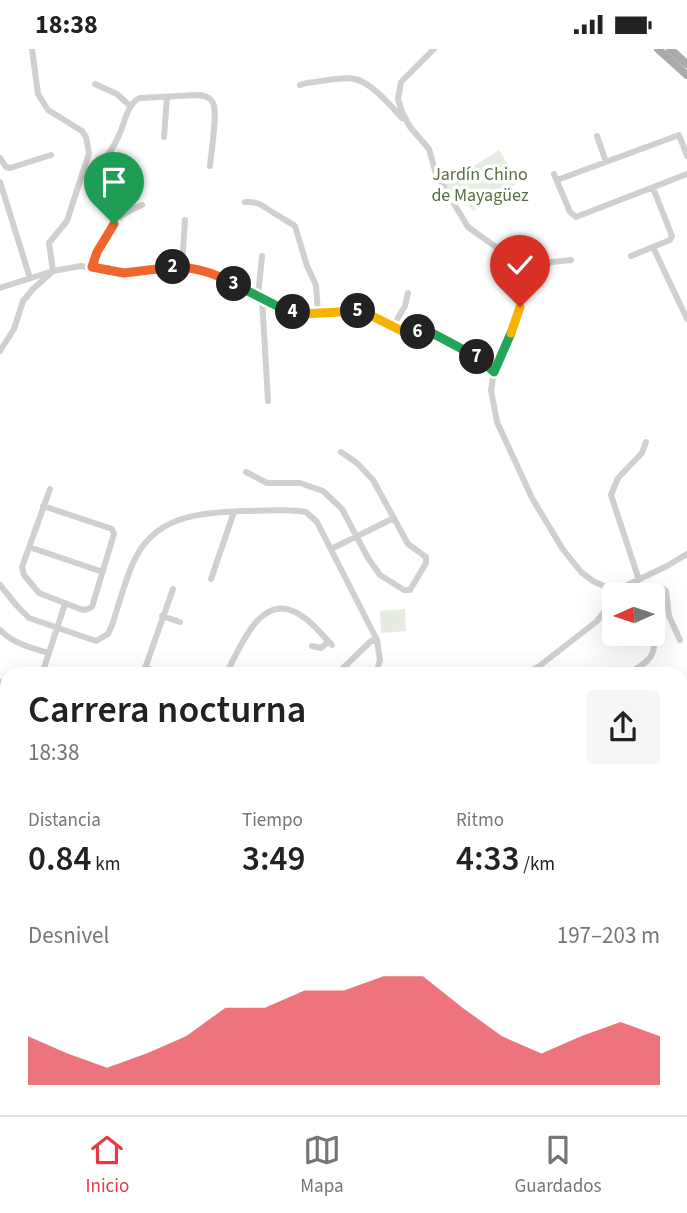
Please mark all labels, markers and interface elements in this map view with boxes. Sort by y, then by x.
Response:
text: 18:38 [35,6,98,43]
pin [84,152,144,224]
park label: Jardín Chino de Mayagüez [431,162,529,208]
icon: arrive [95,163,133,201]
pin [490,235,550,307]
icon: check [501,246,539,284]
pin: 2 [156,249,190,284]
text: 2 [167,253,178,280]
pin: 3 [216,267,252,301]
text: 3 [228,270,239,297]
pin: 5 [340,293,376,329]
pin: 4 [276,295,310,329]
text: 5 [352,297,363,324]
text: 4 [287,298,298,325]
pin: 6 [400,315,436,349]
text: 6 [412,318,423,345]
pin: 7 [460,339,494,375]
text: 7 [471,343,482,370]
north arrow [602,583,665,646]
map controls [602,583,665,646]
text: Carrera nocturna [28,683,306,737]
button: share [586,690,660,764]
text: 18:38 [28,736,79,769]
text: Distancia [28,807,101,834]
text: Tiempo [242,807,303,834]
text: Ritmo [456,807,504,834]
text: 0.84 [28,834,92,884]
text: 3:49 [242,834,306,884]
text: 4:33 [456,834,520,884]
text: km [92,851,120,878]
text: /km [520,851,555,878]
text: Desnivel [28,919,109,952]
text: 197–203 m [557,919,660,952]
tab: Inicio [86,1131,129,1200]
tab: Mapa [300,1131,344,1200]
tab: Guardados [515,1131,601,1200]

